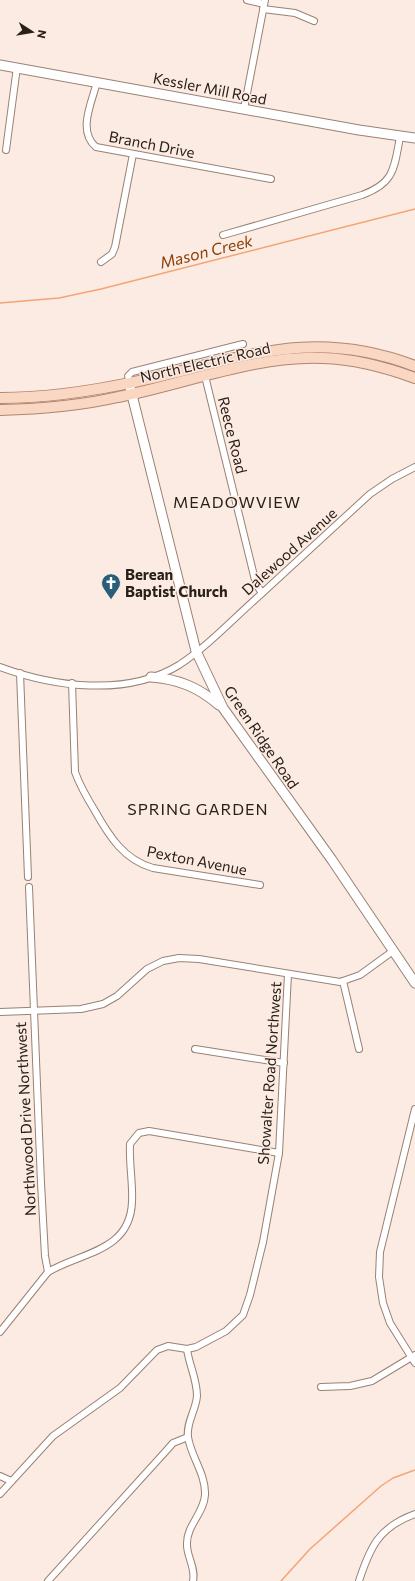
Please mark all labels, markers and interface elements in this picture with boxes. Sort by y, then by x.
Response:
north arrow [12,12,52,52]
text: N [35,29,49,40]
street label: Kessler Mill Road [152,68,268,108]
street label: Branch Drive [108,127,197,161]
water label: Mason Creek [157,230,255,272]
street label: North Electric Road [138,338,272,386]
street label: Reece Road [215,395,251,475]
district label: MEADOWVIEW [173,492,301,511]
street label: Dalewood Avenue [238,504,340,598]
place label: Berean Baptist Church [125,565,228,600]
church icon: Berean Baptist Church [100,572,122,600]
street label: Green Ridge Road [221,682,303,792]
district label: SPRING GARDEN [127,799,269,818]
street label: Pexton Avenue [145,841,249,879]
street label: Showalter Road Northwest [254,981,284,1165]
street label: Northwood Drive Northwest [11,1021,39,1217]

